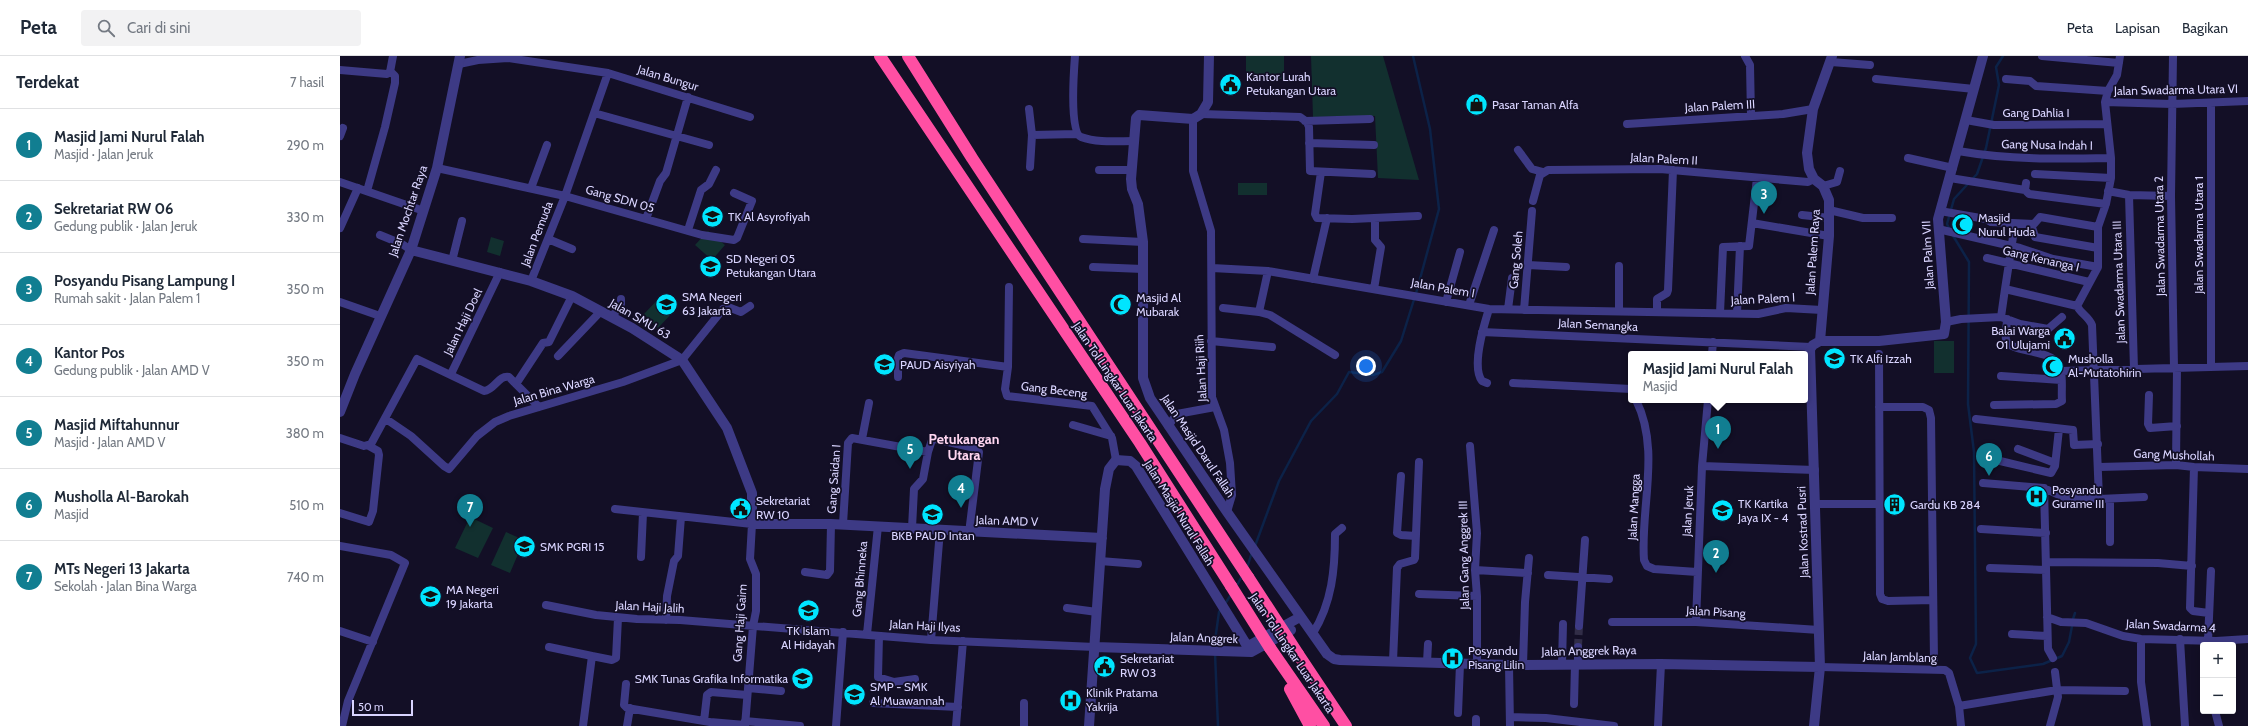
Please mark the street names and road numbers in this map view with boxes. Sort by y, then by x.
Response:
street label: Jalan Bungur [635,61,701,94]
street label: Jalan Swadarma Utara VI [2113,81,2238,98]
street label: Jalan Palem III [1683,96,1756,115]
street label: Gang Dahlia I [2003,105,2070,120]
street label: Gang Nusa Indah I [2001,136,2093,153]
street label: Jalan Palem II [1629,149,1698,168]
street label: Jalan Mochtar Raya [385,163,430,259]
street label: Jalan Swadarma Utara 2 [2151,176,2168,297]
street label: Jalan Swadarma Utara 1 [2191,176,2206,295]
street label: Gang SDN 05 [584,182,656,216]
street label: Jalan Pemuda [517,199,556,270]
street label: Jalan Palem Raya [1802,208,1823,296]
street label: Jalan Palm VII [1918,220,1937,291]
street label: Jalan Swadarma Utara III [2109,220,2128,345]
street label: Gang Soleh [1505,230,1526,290]
street label: Gang Kenanga I [2001,242,2081,275]
street label: Jalan Palem I [1409,274,1476,300]
street label: Jalan Haji Doel [439,286,485,359]
street label: Jalan Palem I [1729,289,1796,308]
street label: Jalan SMU 63 [606,295,673,342]
street label: Jalan Semangka [1557,315,1639,334]
street label: Jalan Tol Lingkar Luar Jakarta [1069,318,1161,445]
street label: Jalan Haji Riih [1191,334,1210,403]
street label: Jalan Bina Warga [511,371,596,409]
street label: Gang Beceng [1020,378,1089,401]
street label: Jalan Masjid Darul Fallah [1158,391,1238,500]
street label: Gang Saidan I [824,444,843,514]
street label: Gang Mushollah [2133,446,2215,463]
street label: Jalan Masjid Nurul Fallah [1140,457,1218,568]
street label: Jalan Mangga [1624,473,1643,542]
street label: Jalan Jeruk [1679,484,1696,538]
street label: Jalan Kostrad Pusri [1793,486,1812,579]
street label: Jalan Gang Anggrek III [1455,500,1472,611]
street label: Jalan AMD V [975,512,1039,529]
street label: Gang Bhinneka [849,540,870,617]
street label: Gang Haji Gaim [729,584,750,662]
street label: Jalan Tol Lingkar Luar Jakarta [1246,589,1338,716]
street label: Jalan Haji Jalih [614,597,685,616]
street label: Jalan Pisang [1685,602,1747,621]
street label: Jalan Haji Ilyas [888,616,961,635]
street label: Jalan Swadarma 4 [2125,616,2216,635]
street label: Jalan Anggrek [1169,629,1239,646]
street label: Jalan Anggrek Raya [1540,642,1637,659]
street label: Jalan Jamblang [1862,648,1938,665]

